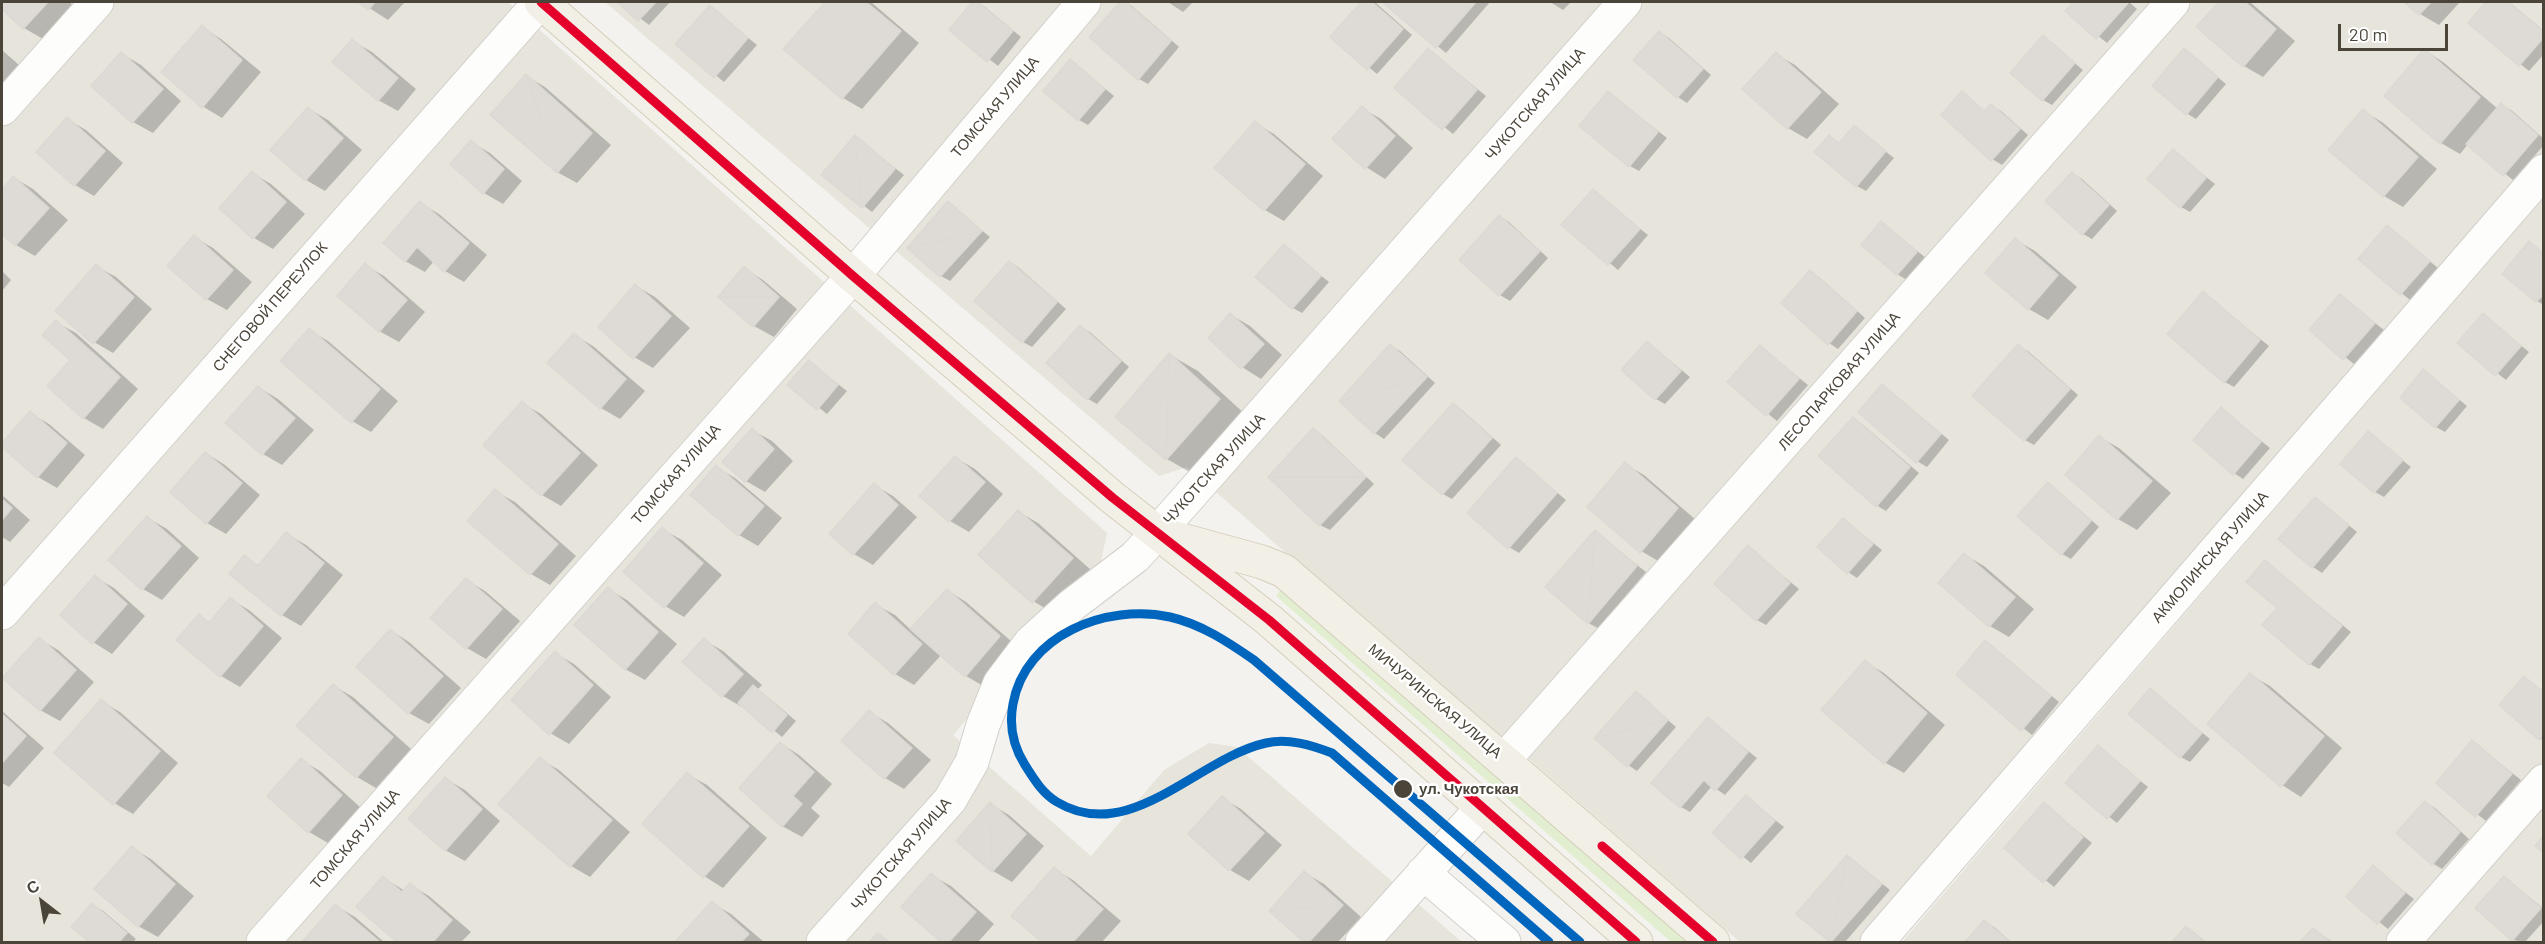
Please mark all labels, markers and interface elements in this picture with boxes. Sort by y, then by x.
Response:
scale bar [2341,12,2450,50]
text: 20 m [2349,23,2387,45]
street label: ЧУКОТСКАЯ УЛИЦА [1481,44,1589,164]
street label: ТОМСКАЯ УЛИЦА [947,53,1043,161]
street label: СНЕГОВОЙ ПЕРЕУЛОК [209,239,331,375]
street label: ЛЕСОПАРКОВАЯ УЛИЦА [1774,308,1904,454]
street label: ЧУКОТСКАЯ УЛИЦА [1159,410,1269,528]
street label: ТОМСКАЯ УЛИЦА [628,420,724,528]
street label: АКМОЛИНСКАЯ УЛИЦА [2148,488,2272,626]
street label: МИЧУРИНСКАЯ УЛИЦА [1365,640,1505,762]
marker: ул. Чукотская [1392,778,1414,800]
place label: ул. Чукотская [1419,780,1519,798]
street label: ТОМСКАЯ УЛИЦА [307,785,403,893]
street label: ЧУКОТСКАЯ УЛИЦА [847,794,955,914]
north arrow [12,872,72,932]
text: С [23,875,42,897]

